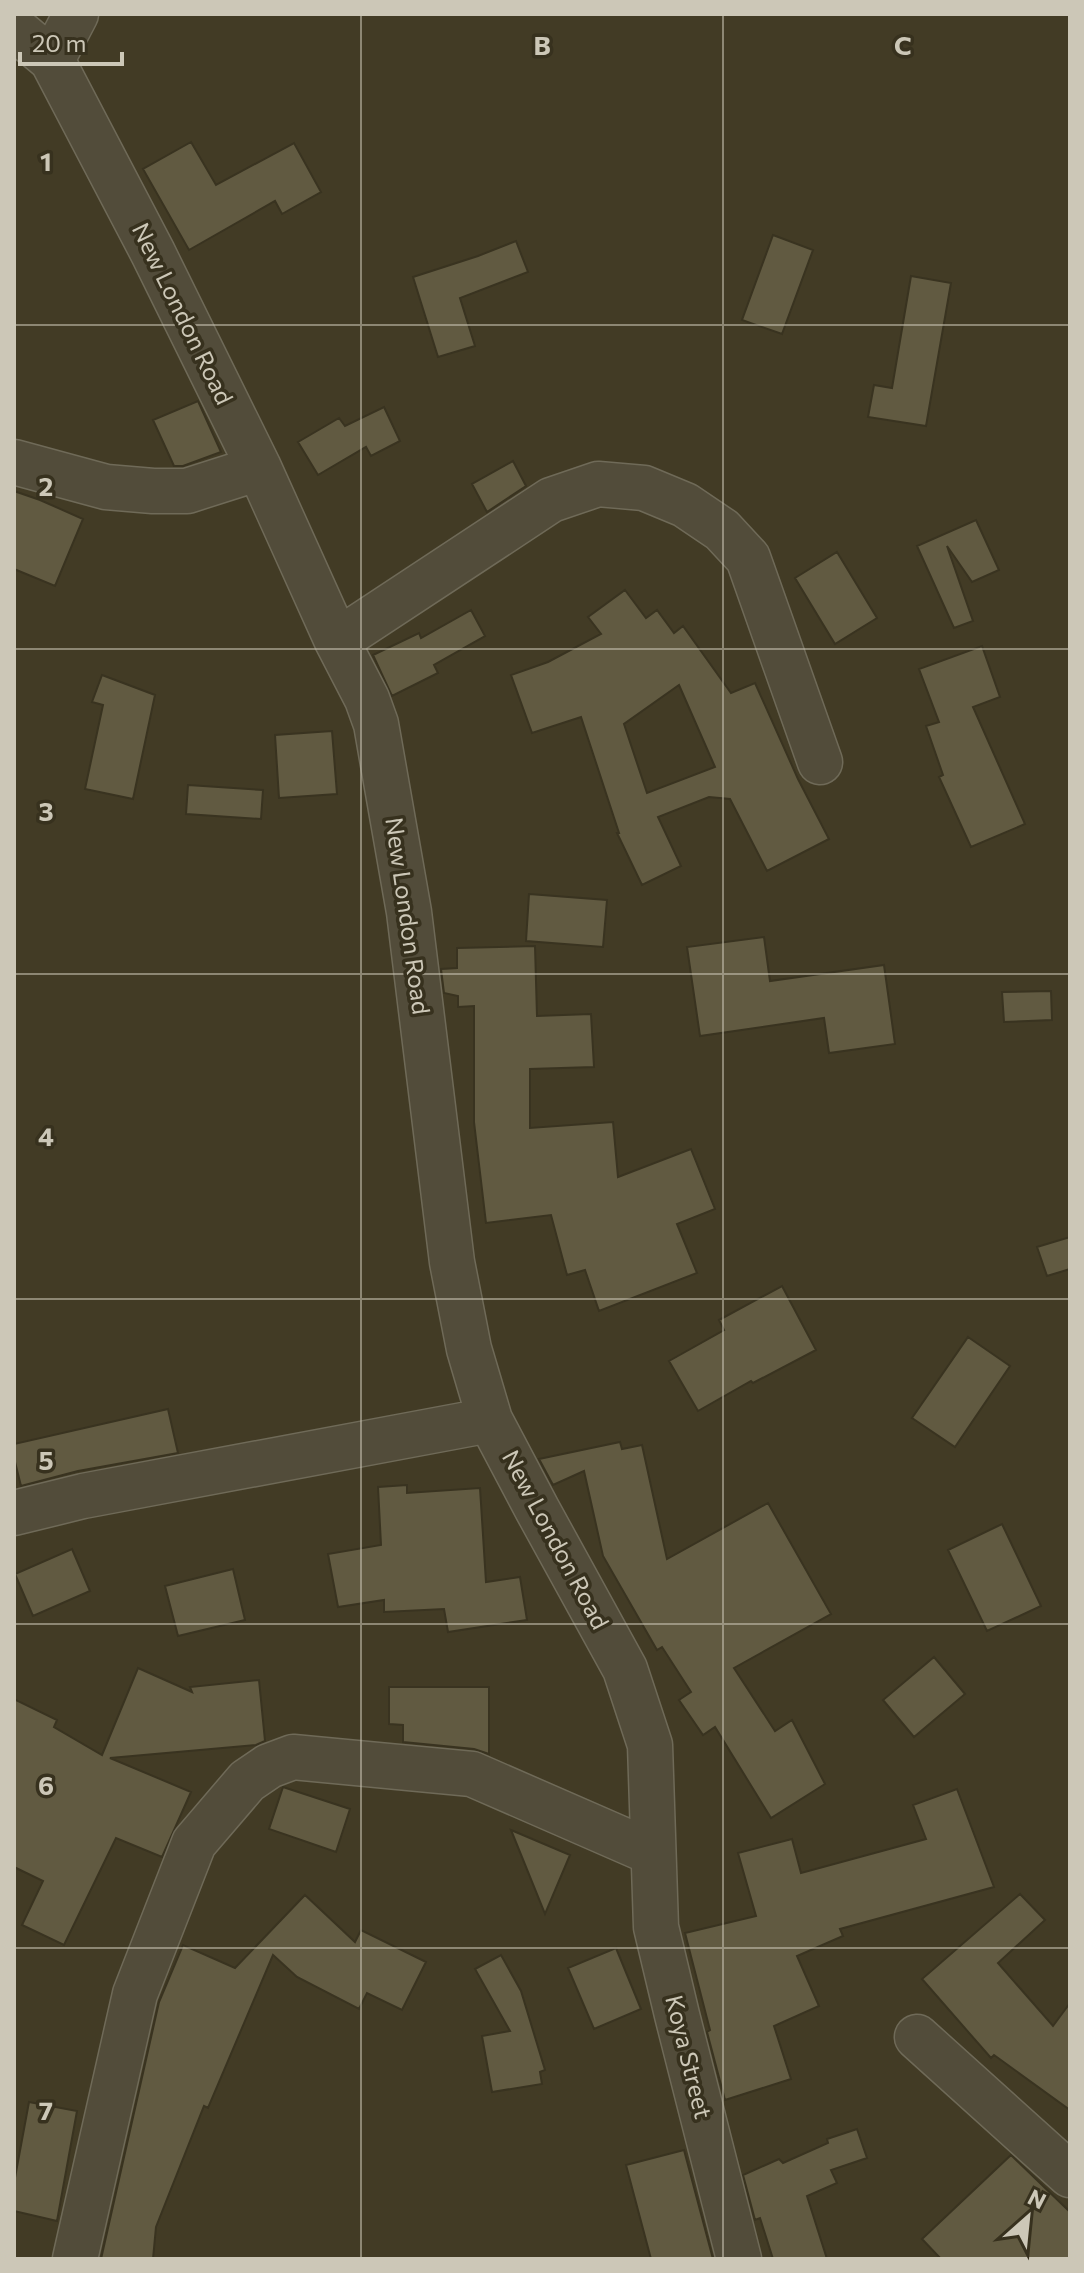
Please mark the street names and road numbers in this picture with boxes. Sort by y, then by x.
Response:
street label: New London Road [127,218,240,409]
street label: New London Road [380,815,437,1016]
street label: New London Road [497,1445,616,1634]
street label: Koya Street [660,1992,719,2122]

